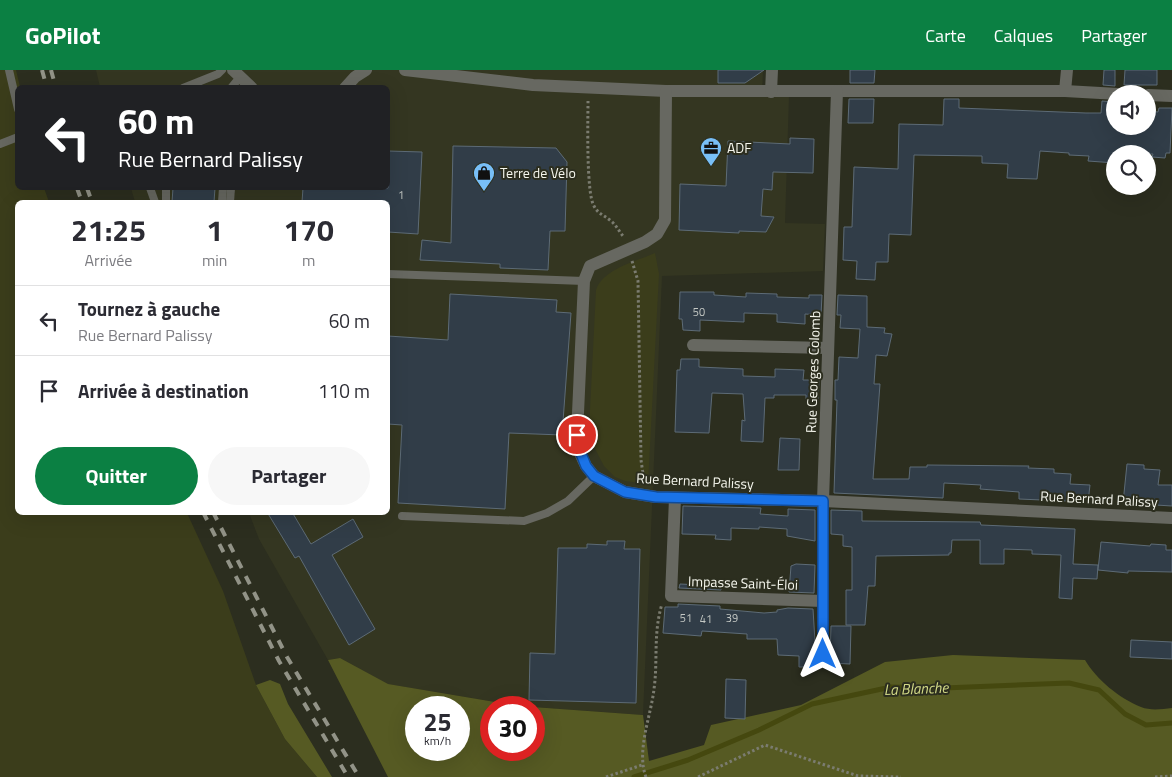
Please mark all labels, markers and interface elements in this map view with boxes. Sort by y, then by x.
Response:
text: GoPilot [25,17,101,53]
text: Carte [925,22,966,49]
text: Calques [994,22,1053,49]
text: Partager [1081,22,1147,49]
map controls [1106,85,1156,195]
button: sound [1106,85,1156,135]
text: 60 m [118,94,194,148]
icon: left [35,105,100,170]
office icon: ADF [699,136,723,167]
place label: ADF [727,137,752,158]
text: Rue Bernard Palissy [118,142,303,176]
button: search [1106,145,1156,195]
shop icon: Terre de Vélo [472,161,496,192]
place label: Terre de Vélo [500,162,576,183]
house number: 1 [398,187,404,203]
text: 21:25 [71,207,146,253]
text: 1 [206,207,223,253]
text: 170 [284,207,334,253]
text: Arrivée [85,248,132,272]
text: min [202,248,227,272]
text: m [302,248,315,272]
text: Tournez à gauche [78,294,220,323]
house number: 50 [693,304,705,320]
text: 60 m [329,306,370,335]
icon: left [35,307,63,335]
street label: Rue Georges Colomb [800,310,825,434]
text: Rue Bernard Palissy [78,323,212,347]
text: Arrivée à destination [78,376,249,405]
text: 110 m [318,376,370,405]
icon: arrive [35,377,63,405]
pin [556,414,598,456]
icon: arrive [563,421,591,449]
button: Quitter [35,447,198,505]
button: Partager [208,447,370,505]
street label: Rue Bernard Palissy [636,467,755,494]
street label: Rue Bernard Palissy [1040,485,1159,512]
street label: Impasse Saint-Éloi [688,570,798,595]
house number: 51 [680,610,692,626]
house number: 39 [726,610,738,626]
house number: 41 [700,611,712,627]
position arrow [796,627,848,679]
water label: La Blanche [883,676,950,701]
speed limit sign: 30 [480,696,545,761]
text: 25 [423,703,452,741]
text: km/h [424,731,451,750]

